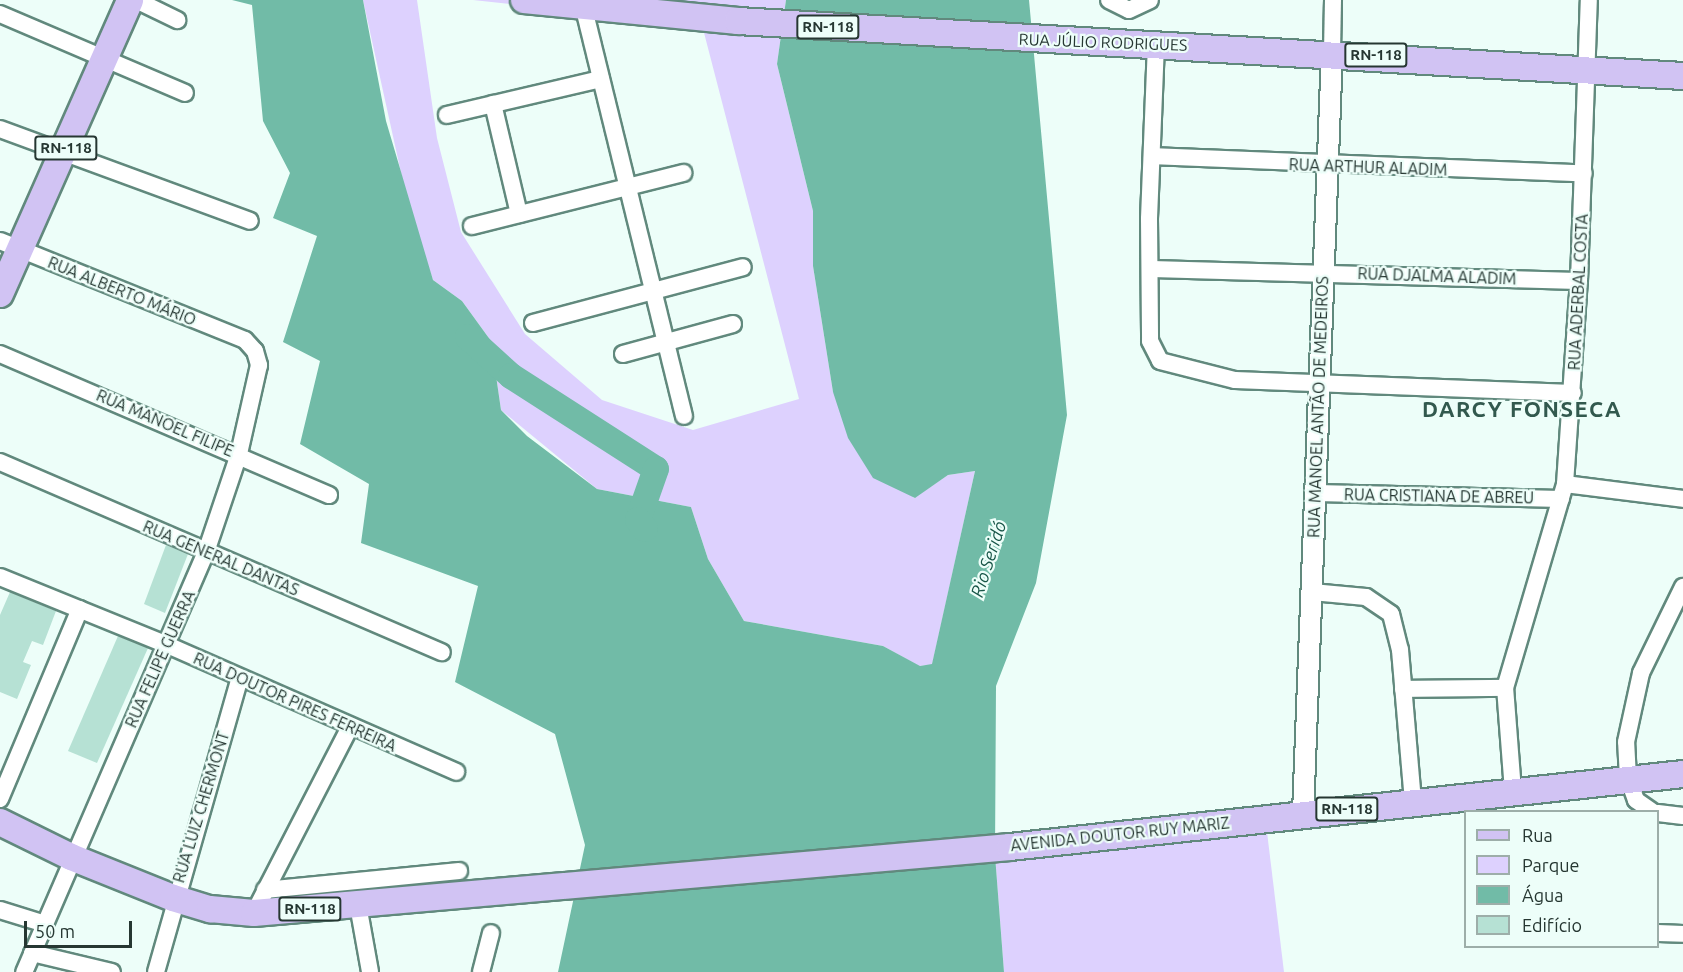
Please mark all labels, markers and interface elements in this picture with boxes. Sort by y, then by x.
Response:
road number: RN-118 [795,15,861,39]
street label: RUA JÚLIO RODRIGUES [1018,29,1188,55]
road number: RN-118 [1343,43,1409,67]
road number: RN-118 [33,136,99,160]
street label: RUA ARTHUR ALADIM [1288,155,1448,179]
street label: RUA ADERBAL COSTA [1564,213,1592,371]
street label: RUA ALBERTO MÁRIO [45,252,199,330]
street label: RUA DJALMA ALADIM [1357,264,1517,288]
street label: RUA MANOEL ANTÃO DE MEDEIROS [1304,276,1332,538]
street label: RUA MANOEL FILIPE [94,385,236,461]
district label: DARCY FONSECA [1422,396,1622,422]
street label: RUA CRISTIANA DE ABREU [1344,485,1534,507]
street label: RUA GENERAL DANTAS [140,516,302,600]
water label: Rio Seridó [966,518,1010,600]
street label: RUA FELIPE GUERRA [121,587,199,731]
street label: RUA DOUTOR PIRES FERREIRA [191,648,399,756]
street label: RUA LUIZ CHERMONT [169,729,233,885]
road number: RN-118 [1314,797,1380,821]
legend [1464,810,1659,948]
street label: AVENIDA DOUTOR RUY MARIZ [1010,813,1230,855]
text: Rua [1522,825,1553,845]
text: Parque [1522,855,1579,875]
text: Água [1522,885,1564,905]
road number: RN-118 [277,897,343,921]
scale bar [27,909,135,947]
text: Edifício [1522,915,1582,935]
text: 50 m [35,921,75,941]

